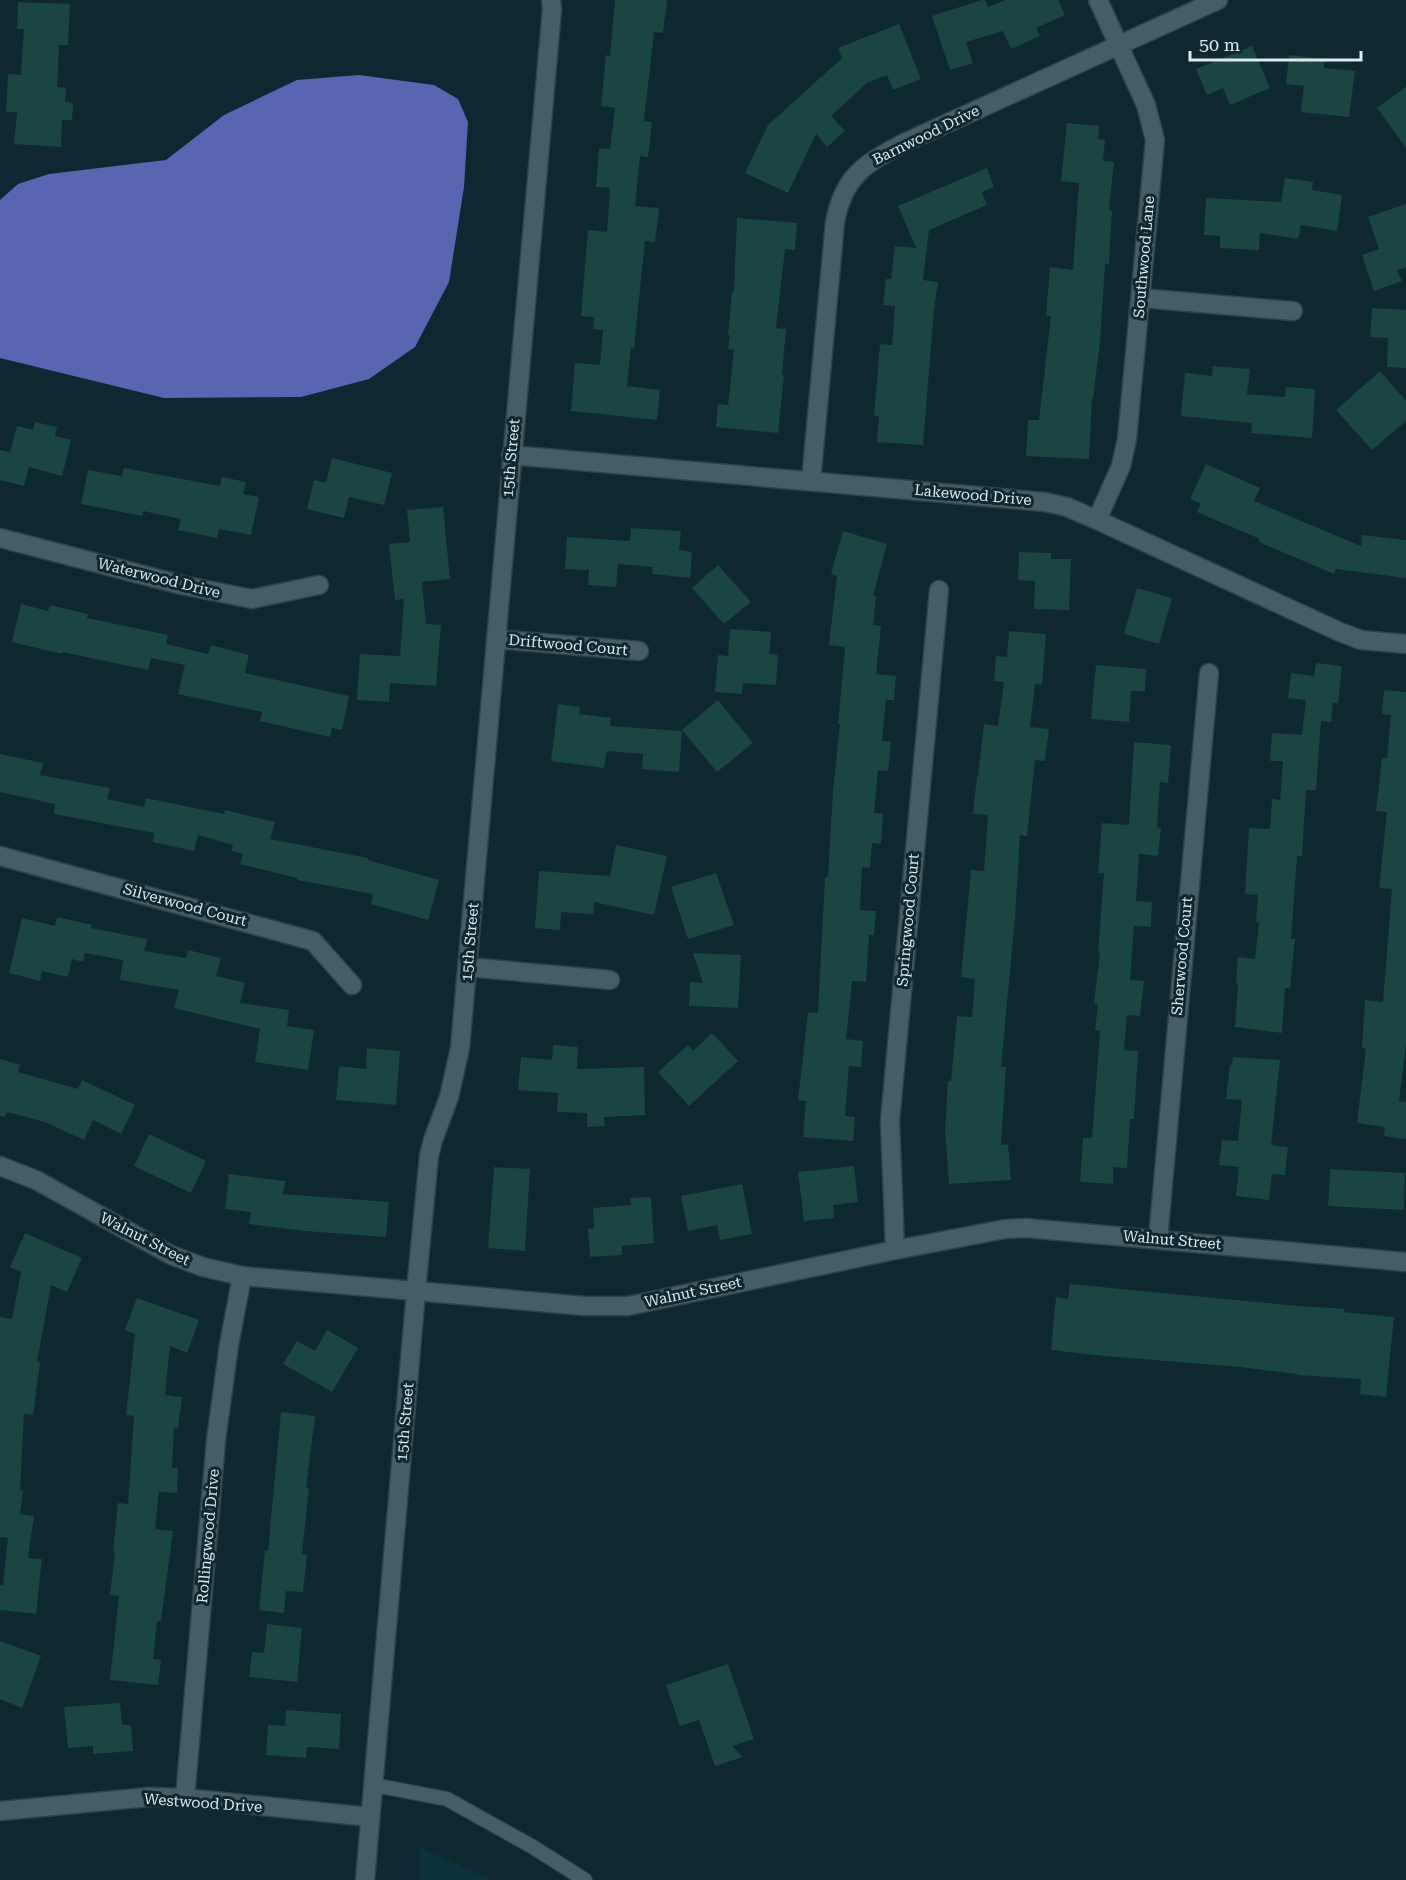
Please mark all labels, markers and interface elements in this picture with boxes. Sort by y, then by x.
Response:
scale bar [1190,24,1361,62]
text: 50 m [1199,34,1240,55]
street label: Barnwood Drive [870,101,982,169]
street label: Southwood Lane [1130,195,1158,319]
street label: 15th Street [499,418,523,498]
street label: Lakewood Drive [914,481,1032,509]
street label: Waterwood Drive [96,554,222,602]
street label: Driftwood Court [508,631,629,659]
street label: Springwood Court [893,852,923,987]
street label: Silverwood Court [121,880,249,930]
street label: Sherwood Court [1168,896,1196,1016]
street label: 15th Street [458,902,482,982]
street label: Walnut Street [97,1209,193,1270]
street label: Walnut Street [1122,1227,1222,1253]
street label: Walnut Street [643,1273,744,1311]
street label: 15th Street [393,1382,417,1462]
street label: Rollingwood Drive [193,1468,223,1604]
street label: Westwood Drive [143,1790,263,1816]

